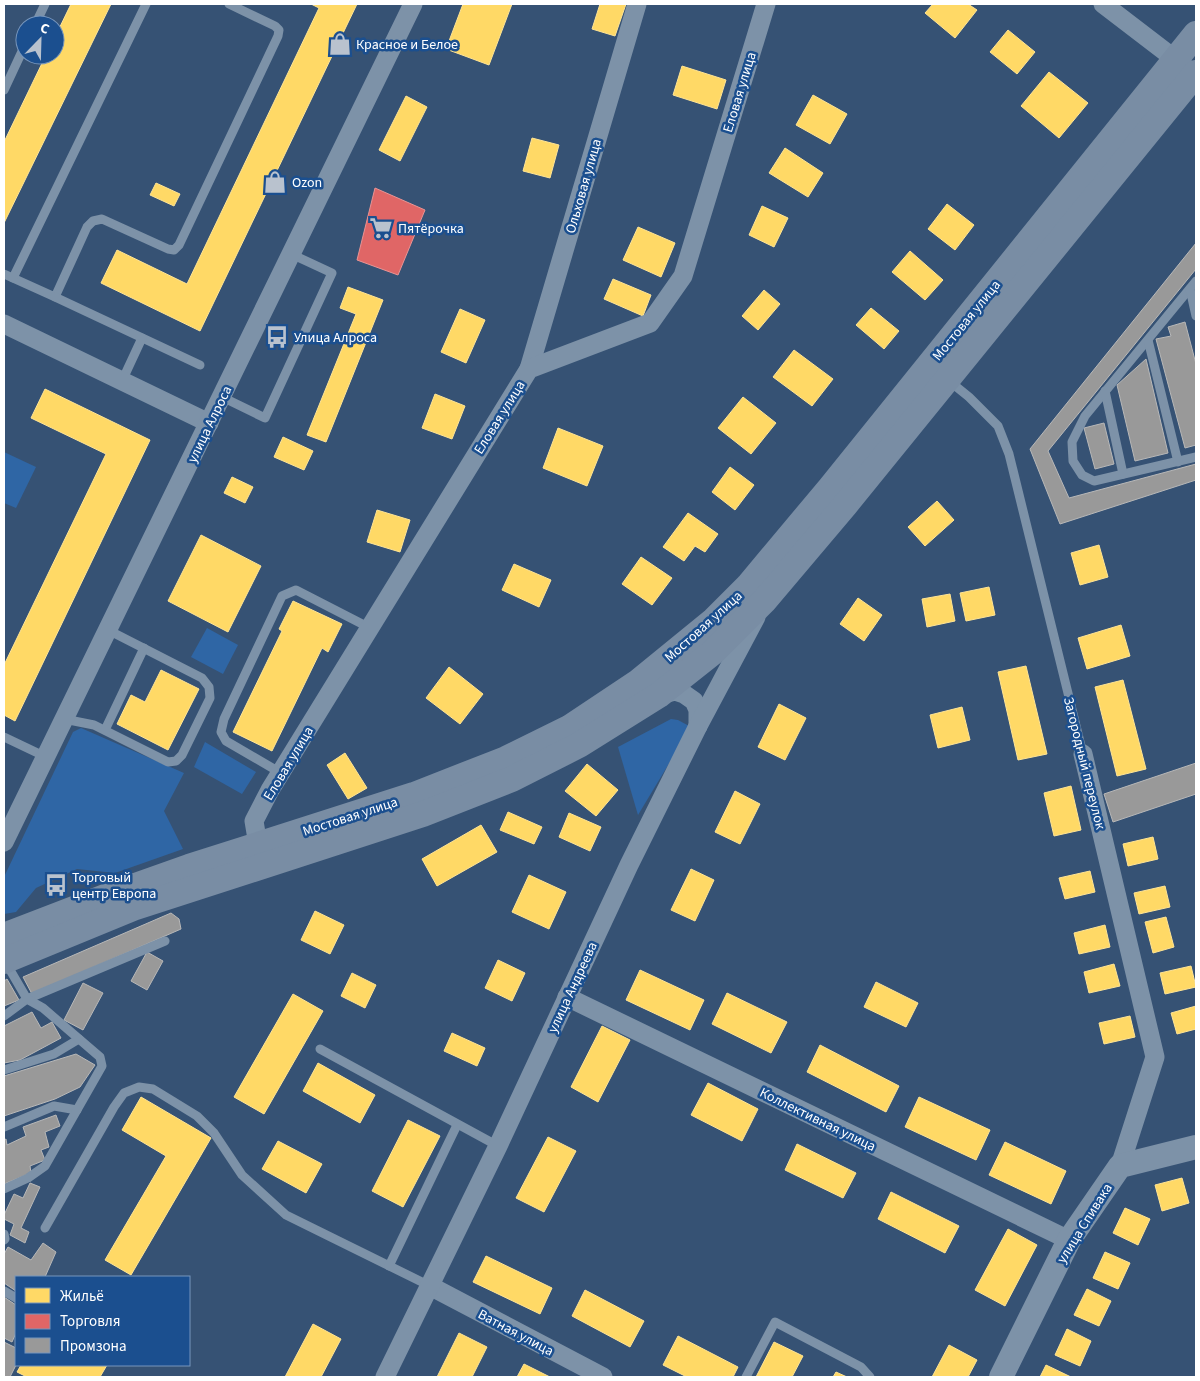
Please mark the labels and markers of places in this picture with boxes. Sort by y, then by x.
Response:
shop icon: Красное и Белое [327,31,353,57]
place label: Красное и Белое [356,35,458,55]
shop icon: Ozon [262,169,288,195]
place label: Ozon [292,173,322,193]
supermarket icon: Пятёрочка [368,215,394,241]
place label: Пятёрочка [398,219,464,239]
bus stop icon: Улица Алроса [264,324,290,350]
place label: Улица Алроса [294,328,377,348]
place label: Торговый центр Европа [72,868,156,904]
bus stop icon: Торговый центр Европа [43,872,69,898]

